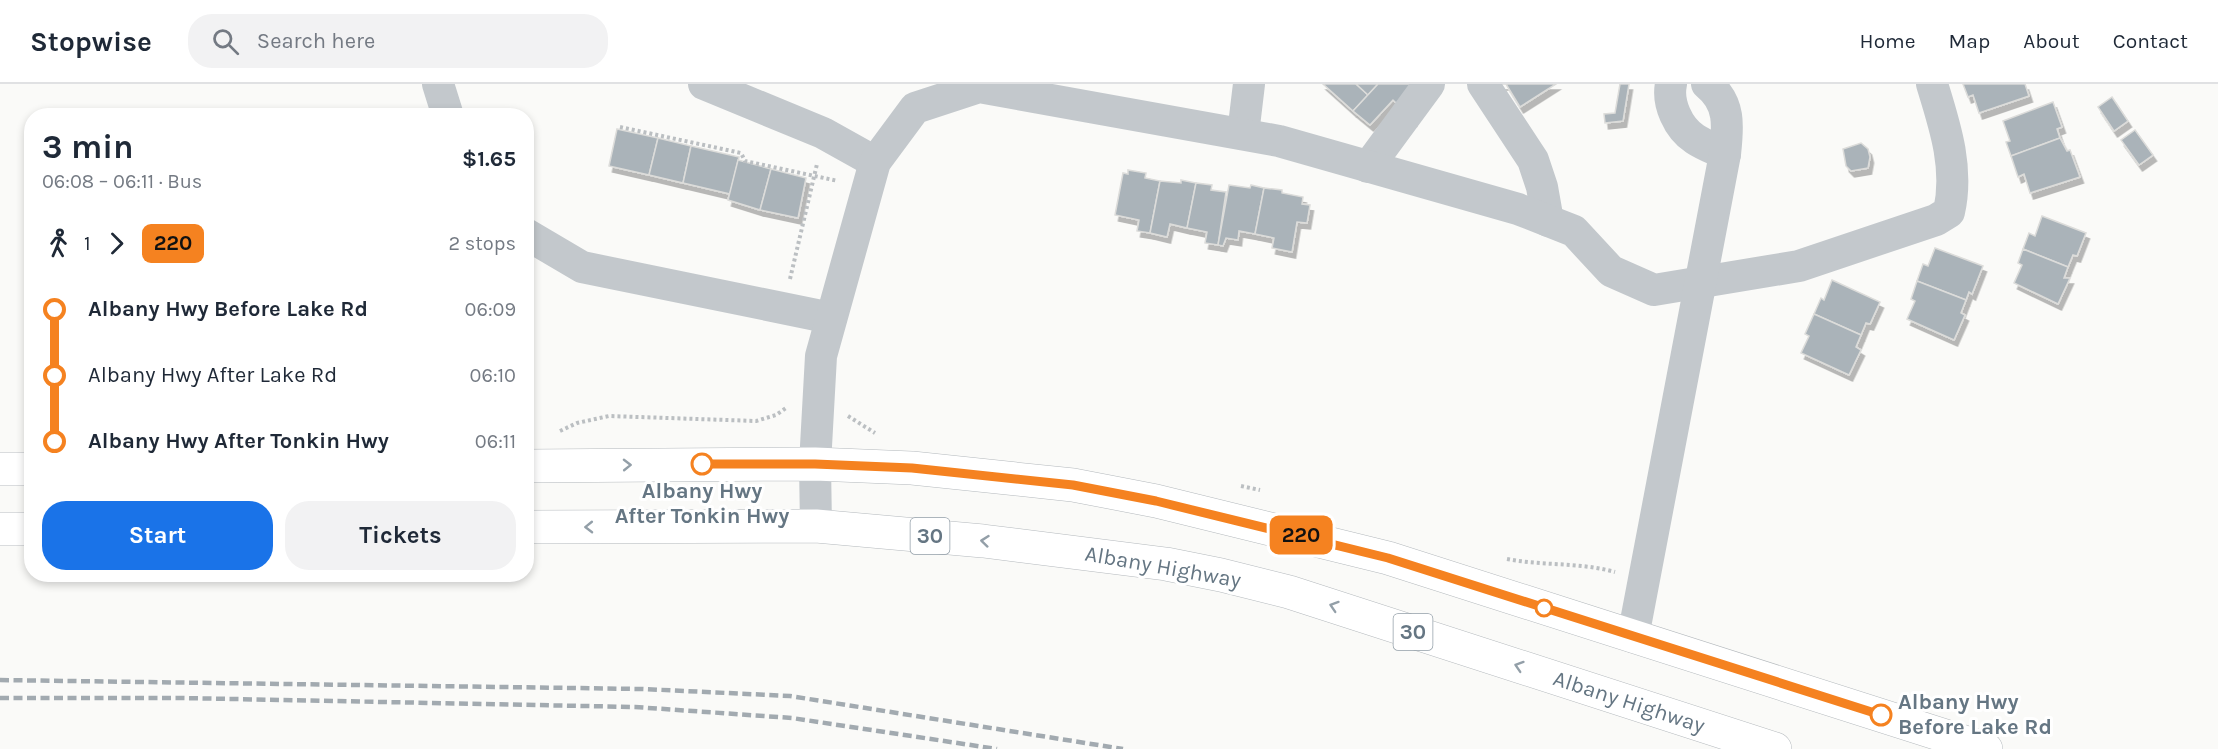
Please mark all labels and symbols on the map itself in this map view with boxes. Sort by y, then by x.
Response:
marker: Albany Hwy After Tonkin Hwy [691,453,713,475]
one-way arrow [622,459,631,471]
place label: Albany Hwy After Tonkin Hwy [615,478,789,529]
line badge: 220 [1266,516,1336,554]
road number: 30 [910,518,950,554]
one-way arrow [585,520,594,533]
one-way arrow [980,535,989,548]
street label: Albany Highway [1083,540,1243,594]
unlabelled marker [1535,599,1553,617]
one-way arrow [1329,601,1340,613]
road number: 30 [1394,614,1432,650]
one-way arrow [1514,661,1525,673]
street label: Albany Highway [1550,665,1708,739]
place label: Albany Hwy Before Lake Rd [1898,689,2052,740]
marker: Albany Hwy Before Lake Rd [1870,704,1892,726]

